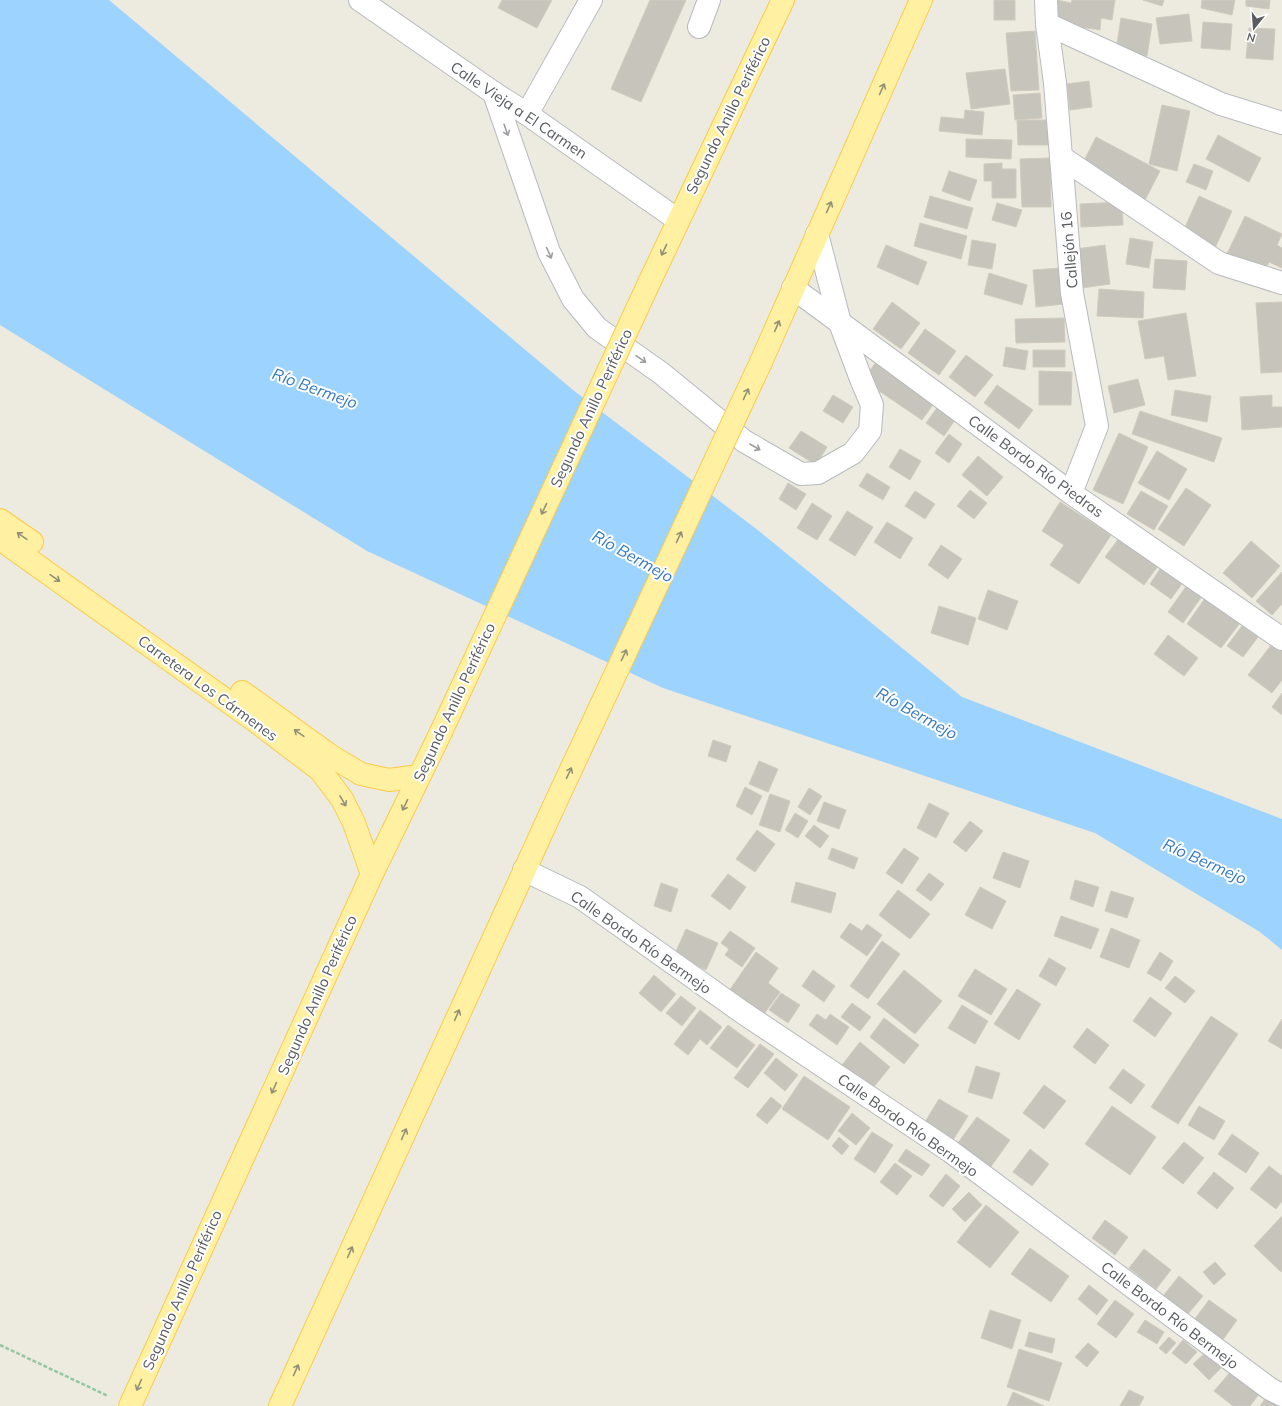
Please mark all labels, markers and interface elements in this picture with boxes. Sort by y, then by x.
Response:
north arrow [1234,8,1274,48]
text: N [1245,30,1257,45]
street label: Segundo Anillo Periférico [682,33,774,197]
street label: Calle Vieja a El Carmen [447,57,591,163]
one-way arrow [879,83,886,95]
one-way arrow [503,123,510,136]
one-way arrow [826,202,833,214]
street label: Callejón 16 [1056,211,1082,289]
one-way arrow [660,244,667,256]
one-way arrow [546,246,553,258]
one-way arrow [774,321,781,333]
street label: Segundo Anillo Periférico [546,326,636,490]
one-way arrow [635,355,646,363]
water label: Río Bermejo [270,363,360,413]
one-way arrow [743,389,750,401]
street label: Calle Bordo Río Piedras [965,411,1107,521]
one-way arrow [749,443,761,451]
one-way arrow [540,503,547,515]
water label: Río Bermejo [589,526,677,586]
one-way arrow [17,532,28,540]
one-way arrow [676,532,683,544]
one-way arrow [49,573,60,582]
street label: Segundo Anillo Periférico [409,620,499,784]
street label: Carretera Los Cármenes [134,631,282,745]
one-way arrow [621,650,628,662]
water label: Río Bermejo [873,683,961,743]
one-way arrow [294,729,305,737]
one-way arrow [566,767,573,779]
one-way arrow [340,795,348,807]
one-way arrow [401,799,408,811]
water label: Río Bermejo [1160,834,1250,888]
street label: Calle Bordo Río Bermejo [567,886,715,998]
street label: Segundo Anillo Periférico [273,912,361,1078]
one-way arrow [454,1010,462,1022]
street label: Calle Bordo Río Bermejo [834,1069,982,1181]
one-way arrow [270,1082,277,1094]
one-way arrow [401,1128,408,1140]
street label: Segundo Anillo Periférico [138,1207,226,1373]
one-way arrow [347,1247,354,1259]
street label: Calle Bordo Río Bermejo [1097,1257,1243,1373]
one-way arrow [293,1365,300,1377]
one-way arrow [135,1379,142,1391]

